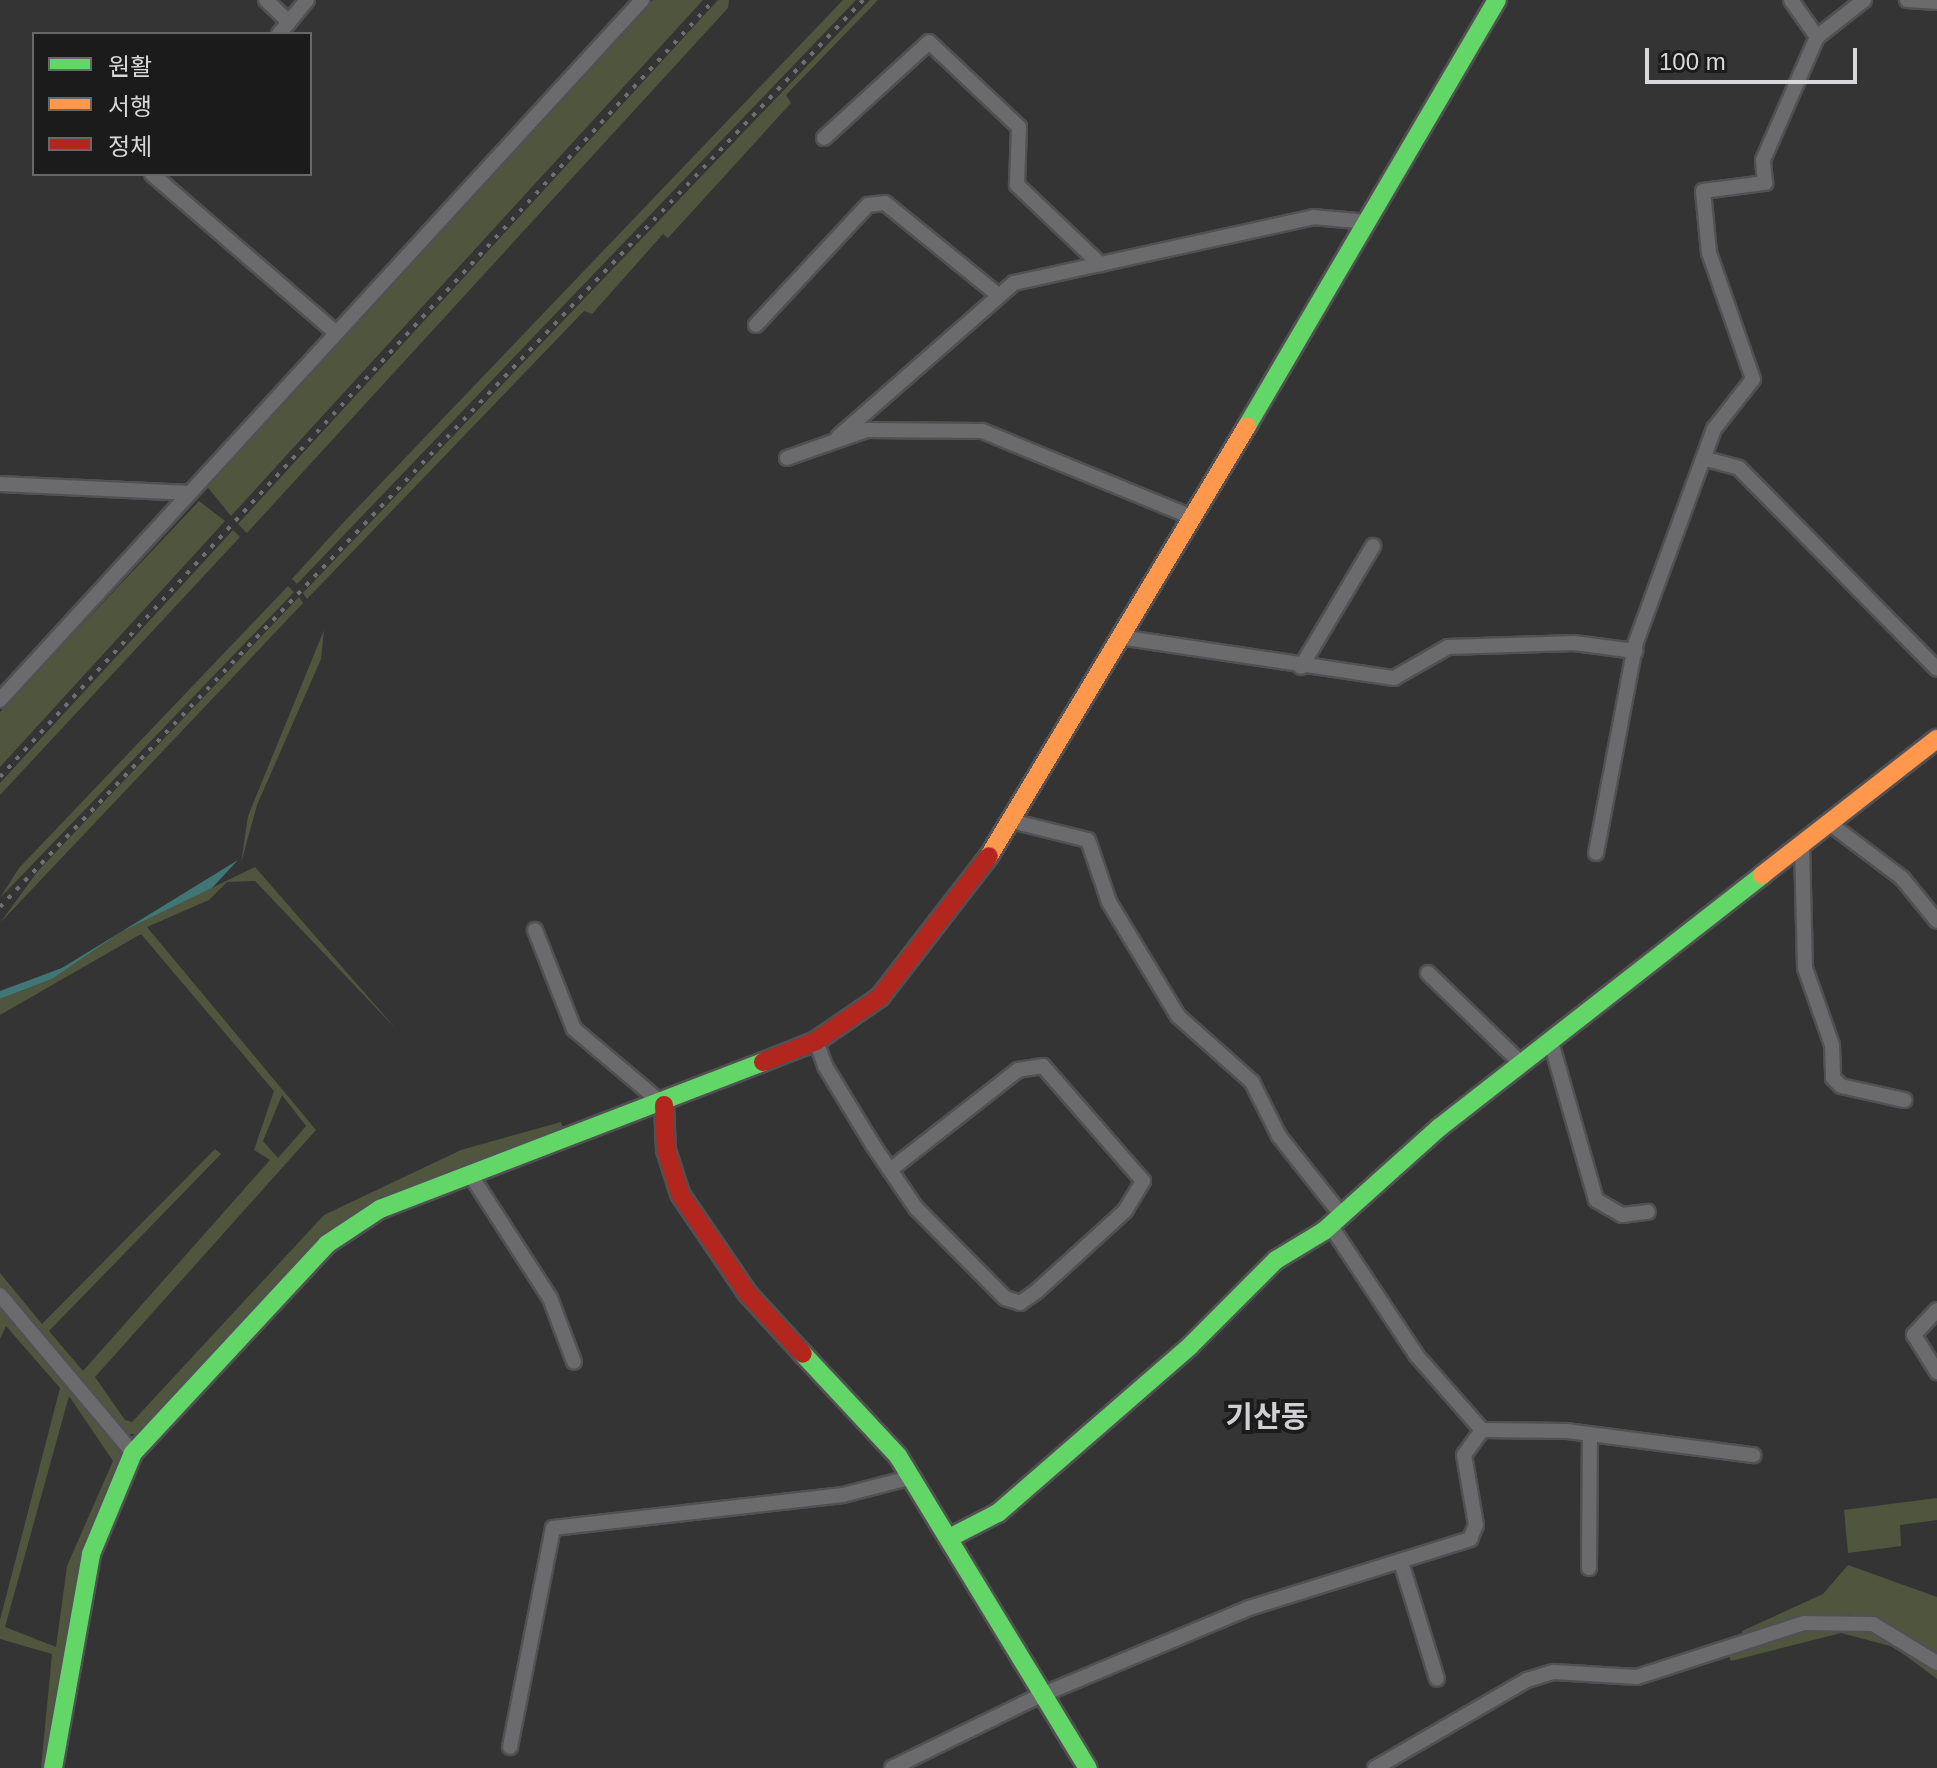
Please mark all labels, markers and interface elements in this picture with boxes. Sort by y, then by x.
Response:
legend [32,32,312,176]
scale bar [1649,32,1861,82]
text: 100 m [1659,48,1726,75]
text: 원활 [108,53,152,80]
text: 서행 [108,93,152,120]
text: 정체 [108,133,152,160]
district label: 기산동 [1226,1399,1308,1435]

